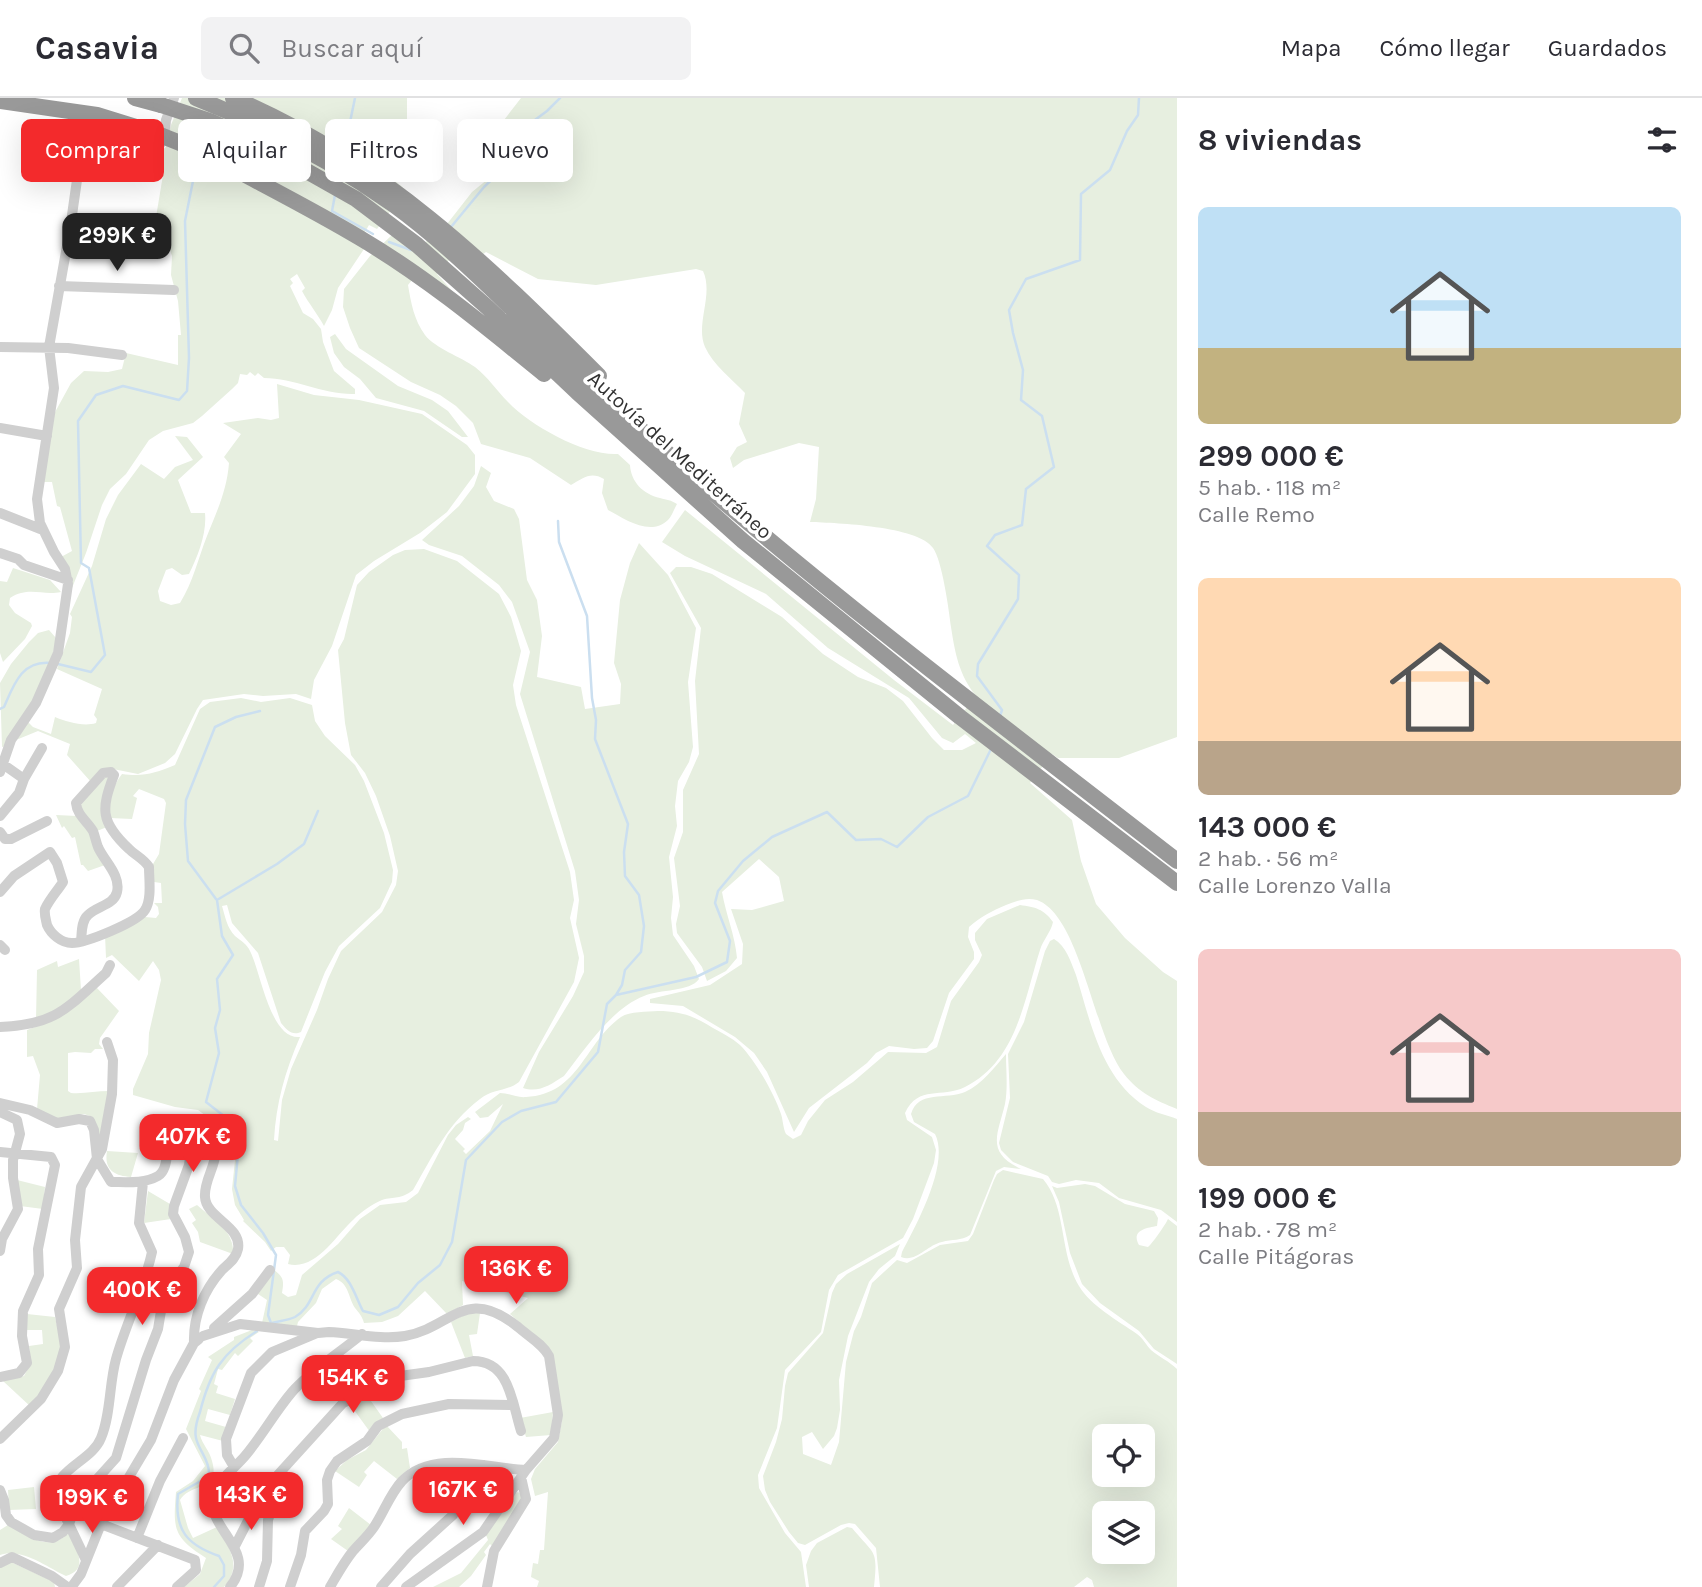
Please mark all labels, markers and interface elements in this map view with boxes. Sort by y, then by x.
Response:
search box [201,17,691,80]
text: Casavia [35,29,159,67]
icon: search [225,29,263,67]
text: Buscar aquí [281,33,423,64]
text: Mapa [1281,34,1341,62]
text: Cómo llegar [1379,34,1510,62]
text: Guardados [1548,34,1667,62]
chip: Comprar [21,119,164,182]
chip: Alquilar [178,119,311,182]
chip: Filtros [325,119,443,182]
chip: Nuevo [457,119,573,182]
icon: filters [1643,121,1681,159]
text: 8 viviendas [1198,122,1362,158]
pin: 299K € [60,214,174,273]
text: 299K € [78,222,156,249]
icon: home [1377,253,1503,379]
street label: Autovía del Mediterráneo [583,366,777,544]
text: 299 000 € [1198,438,1344,474]
text: 5 hab. · 118 m² [1198,474,1341,501]
text: Calle Remo [1198,501,1315,528]
icon: home [1377,624,1503,750]
text: 143 000 € [1198,809,1336,845]
text: 2 hab. · 56 m² [1198,845,1338,872]
text: Calle Lorenzo Valla [1198,872,1392,899]
icon: home [1377,995,1503,1121]
pin: 407K € [136,1114,250,1174]
text: 407K € [155,1123,231,1150]
text: 199 000 € [1198,1180,1336,1216]
text: 2 hab. · 78 m² [1198,1216,1337,1243]
text: Calle Pitágoras [1198,1243,1354,1270]
pin: 136K € [459,1246,573,1306]
text: 136K € [480,1255,552,1282]
pin: 400K € [85,1268,199,1327]
text: 400K € [103,1276,181,1303]
pin: 154K € [296,1356,410,1415]
text: 154K € [318,1364,388,1391]
map controls [1092,1424,1155,1564]
button: locate [1092,1424,1155,1487]
pin: 167K € [406,1468,520,1527]
pin: 143K € [194,1472,308,1532]
pin: 199K € [35,1476,149,1535]
text: 167K € [428,1476,498,1503]
text: 143K € [215,1481,287,1508]
text: 199K € [56,1484,128,1511]
button: layers [1092,1501,1155,1564]

